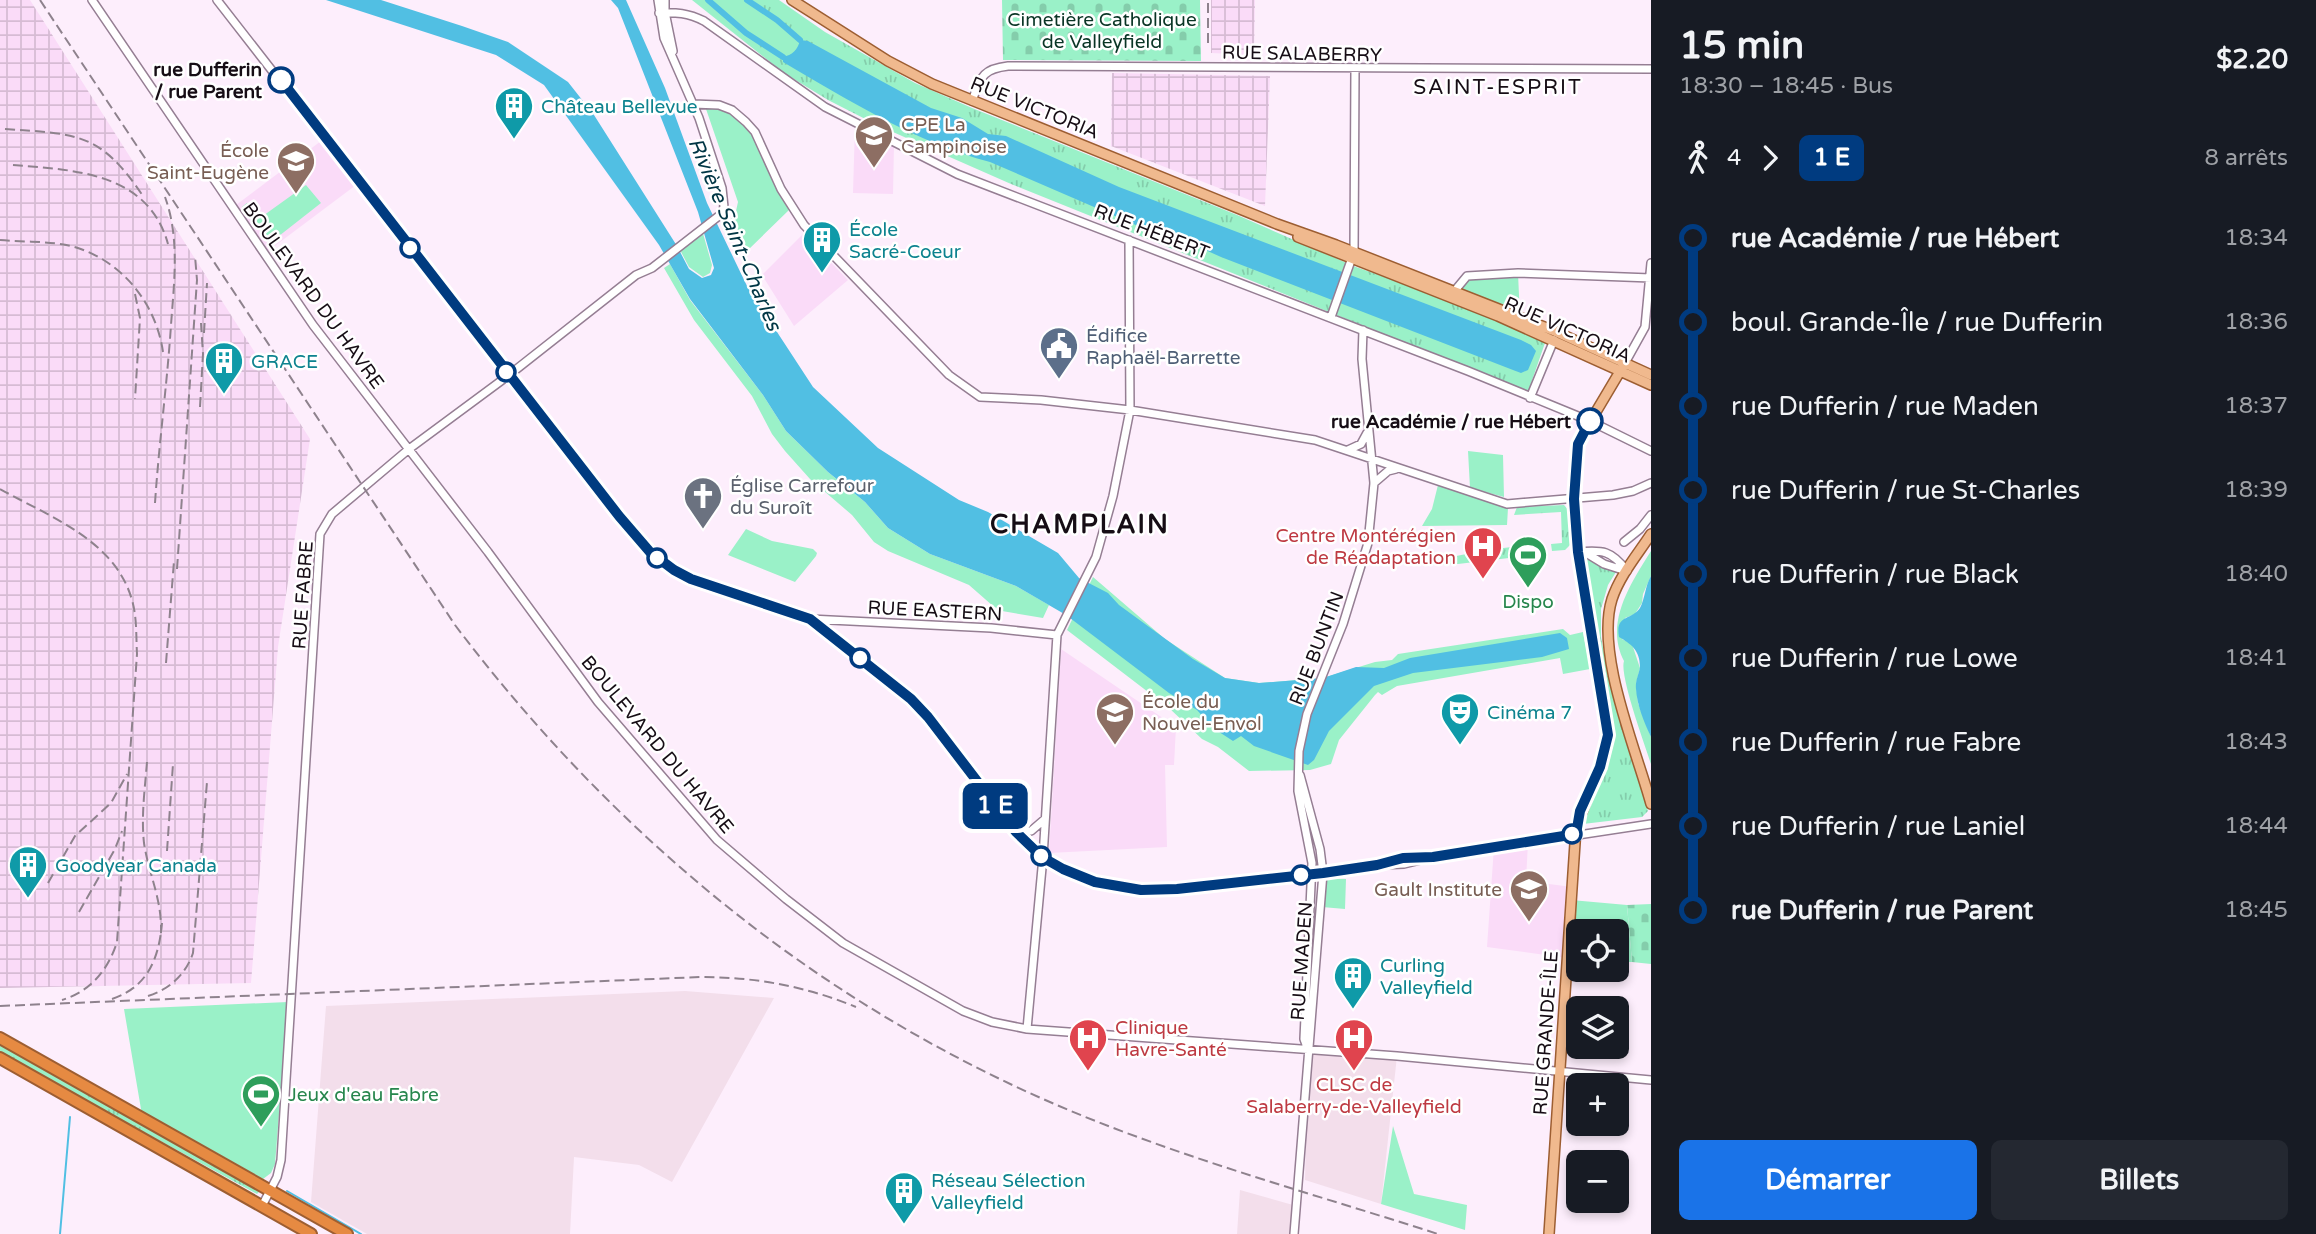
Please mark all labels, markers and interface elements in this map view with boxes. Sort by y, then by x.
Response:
park label: Cimetière Catholique de Valleyfield [1007,9,1197,53]
text: 15 min [1679,23,1804,69]
street label: RUE SALABERRY [1222,42,1382,66]
text: $2.20 [2216,44,2288,75]
place label: rue Dufferin / rue Parent [153,59,263,103]
marker: rue Dufferin / rue Parent [268,67,294,93]
street label: RUE VICTORIA [967,72,1102,144]
text: 18:30 – 18:45 · Bus [1679,72,1893,100]
district label: SAINT-ESPRIT [1413,75,1583,100]
building icon: Château Bellevue [493,85,535,140]
place label: Château Bellevue [541,96,698,118]
school or university icon: CPE La Campinoise [853,114,895,169]
place label: CPE La Campinoise [901,114,1007,158]
water label: Rivière Saint-Charles [683,134,787,336]
icon: walk [1679,139,1717,177]
icon: forward [1751,139,1789,177]
place label: École Saint-Eugène [147,140,269,184]
school or university icon: École Saint-Eugène [275,140,317,195]
text: 1 E [1813,143,1850,172]
text: 4 [1727,144,1741,172]
text: 8 arrêts [2205,144,2288,172]
street label: BOULEVARD DU HAVRE [238,198,388,393]
street label: RUE HÉBERT [1091,200,1213,264]
building icon: École Sacré-Coeur [801,219,843,274]
place label: École Sacré-Coeur [849,219,962,263]
text: rue Académie / rue Hébert [1731,223,2059,254]
text: 18:34 [2224,224,2288,252]
unlabelled marker [400,238,420,258]
street label: RUE VICTORIA [1501,292,1634,368]
text: boul. Grande-Île / rue Dufferin [1731,307,2103,338]
text: 18:36 [2224,308,2288,336]
public building icon: Édifice Raphaël-Barrette [1038,325,1080,380]
place label: Édifice Raphaël-Barrette [1086,325,1241,369]
building icon: GRACE [203,340,245,395]
place label: GRACE [251,351,318,373]
unlabelled marker [496,362,516,382]
text: rue Dufferin / rue Maden [1731,391,2039,422]
text: 18:37 [2224,392,2288,420]
marker: rue Académie / rue Hébert [1577,408,1603,434]
place label: rue Académie / rue Hébert [1331,411,1572,433]
church icon: Église Carrefour du Suroît [682,475,724,530]
place label: Église Carrefour du Suroît [730,475,875,519]
text: rue Dufferin / rue St-Charles [1731,475,2080,506]
text: 18:39 [2224,476,2288,504]
district label: CHAMPLAIN [990,509,1170,540]
place label: Centre Montérégien de Réadaptation [1275,525,1456,569]
hospital icon: Centre Montérégien de Réadaptation [1462,525,1504,580]
sports icon: Dispo [1507,534,1549,589]
street label: RUE FABRE [288,540,318,650]
unlabelled marker [647,548,667,568]
text: rue Dufferin / rue Black [1731,559,2019,590]
text: 18:40 [2224,560,2288,588]
street label: RUE BUNTIN [1285,588,1349,708]
place label: Dispo [1502,591,1554,613]
street label: RUE EASTERN [867,596,1003,626]
text: rue Dufferin / rue Lowe [1731,643,2018,674]
text: 18:41 [2224,644,2288,672]
unlabelled marker [850,648,870,668]
street label: BOULEVARD DU HAVRE [576,651,738,838]
school or university icon: École du Nouvel-Envol [1094,691,1136,746]
place label: École du Nouvel-Envol [1142,691,1262,735]
theatre icon: Cinéma 7 [1439,691,1481,746]
place label: Cinéma 7 [1487,702,1572,724]
text: rue Dufferin / rue Fabre [1731,727,2021,758]
text: 18:43 [2224,728,2288,756]
line badge: 1 E [955,783,1035,829]
text: 1 E [977,791,1013,820]
text: rue Dufferin / rue Laniel [1731,811,2025,842]
text: 18:44 [2224,812,2288,840]
unlabelled marker [1562,824,1582,844]
building icon: Goodyear Canada [7,844,49,899]
unlabelled marker [1031,846,1051,866]
place label: Goodyear Canada [55,855,217,877]
unlabelled marker [1291,865,1311,885]
school or university icon: Gault Institute [1508,868,1550,923]
place label: Gault Institute [1374,879,1502,901]
text: rue Dufferin / rue Parent [1731,895,2033,926]
text: 18:45 [2224,896,2288,924]
street label: RUE MADEN [1287,901,1317,1021]
map controls [1566,919,1629,1213]
button: locate [1566,919,1629,982]
street label: RUE GRANDE-ÎLE [1529,950,1563,1116]
building icon: Curling Valleyfield [1332,955,1374,1010]
place label: Curling Valleyfield [1380,955,1473,999]
button: layers [1566,996,1629,1059]
hospital icon: Clinique Havre-Santé [1067,1017,1109,1072]
place label: Clinique Havre-Santé [1115,1017,1227,1061]
hospital icon: CLSC de Salaberry-de-Valleyfield [1333,1017,1375,1072]
sports icon: Jeux d'eau Fabre [240,1073,282,1128]
button: + [1566,1073,1629,1136]
place label: CLSC de Salaberry-de-Valleyfield [1246,1074,1462,1118]
place label: Jeux d'eau Fabre [288,1084,439,1106]
button: Démarrer [1679,1140,1977,1220]
button: Billets [1991,1140,2288,1220]
button: − [1566,1150,1629,1213]
building icon: Réseau Sélection Valleyfield [883,1170,925,1225]
place label: Réseau Sélection Valleyfield [931,1170,1085,1214]

